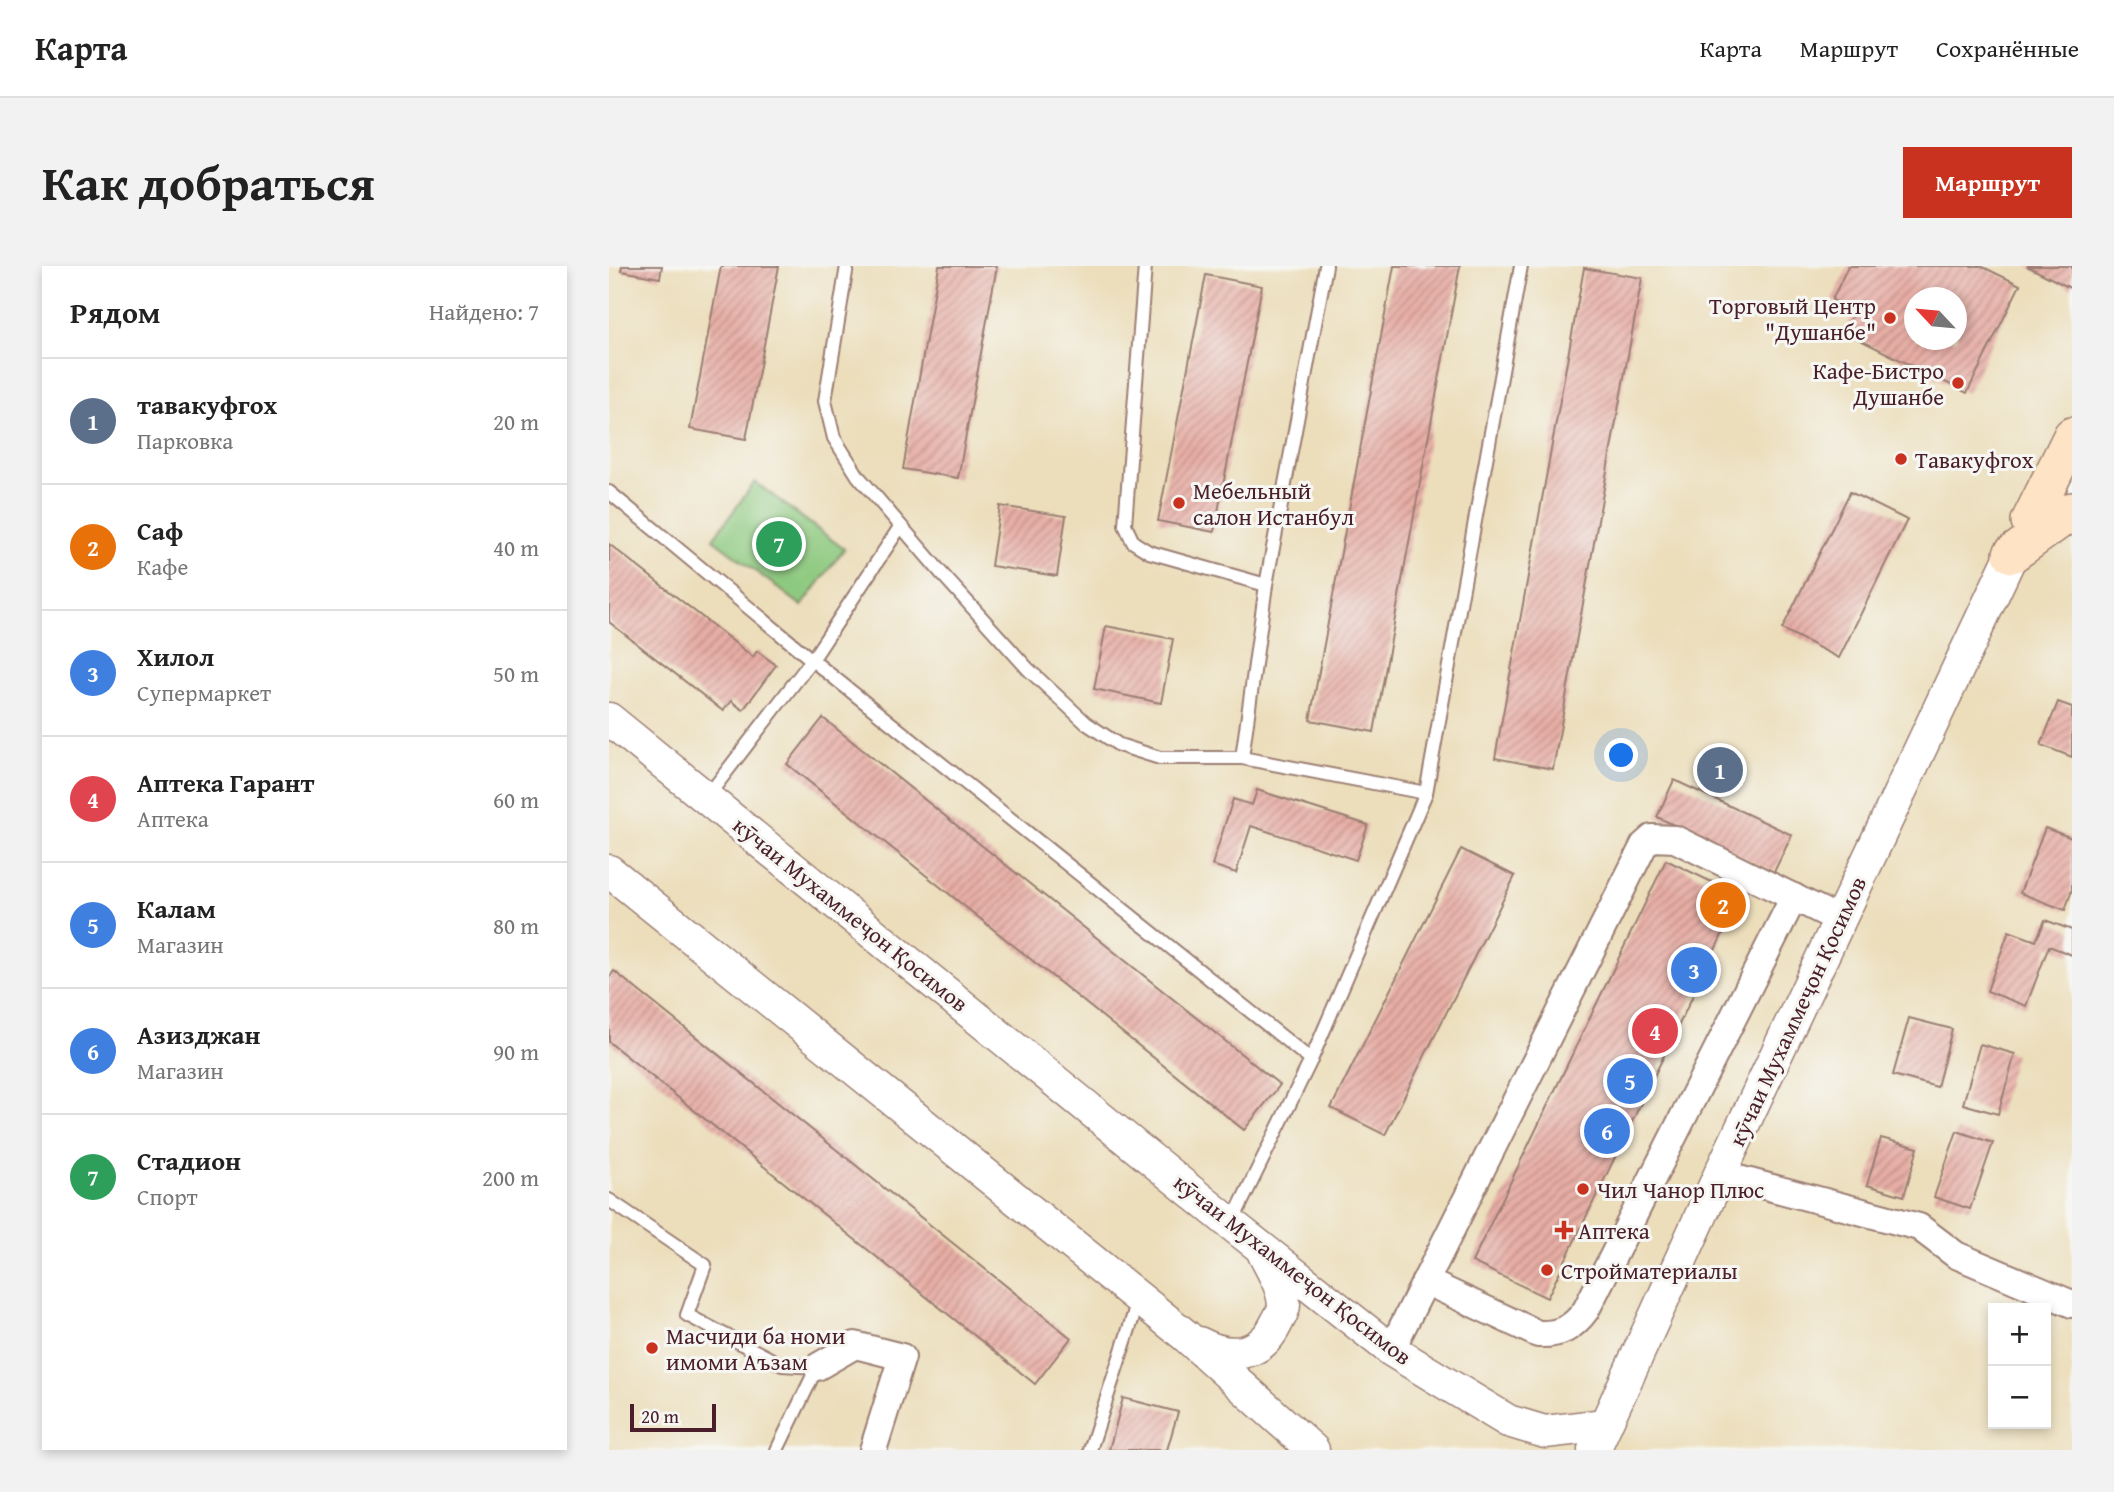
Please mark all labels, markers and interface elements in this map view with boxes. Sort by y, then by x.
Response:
text: Карта [35,24,127,72]
text: Карта [1700,31,1762,66]
text: Маршрут [1800,31,1898,66]
text: Сохранённые [1936,31,2079,66]
text: Как добраться [42,146,375,218]
button: Маршрут [1903,147,2072,218]
north arrow [1904,287,1967,350]
place label: Торговый Центр "Душанбе" [1709,289,1876,348]
text: Рядом [70,290,161,334]
text: Найдено: 7 [429,295,539,328]
marker: Торговый Центр "Душанбе" [1882,310,1898,326]
place label: Кафе-Бистро Душанбе [1813,354,1944,413]
marker: Кафе-Бистро Душанбе [1950,375,1966,391]
text: тавакуфгох [137,385,277,424]
text: 1 [87,405,99,438]
text: 20 m [493,405,539,438]
text: Парковка [137,424,233,457]
place label: Тавакуфгох [1915,443,2034,476]
marker: Тавакуфгох [1893,451,1909,467]
place label: Мебельный салон Истанбул [1193,474,1355,533]
marker: Мебельный салон Истанбул [1171,495,1187,511]
text: Саф [137,511,183,550]
pin: 7 [756,518,802,570]
text: 2 [87,531,99,564]
text: 40 m [493,531,539,564]
text: Кафе [137,550,188,583]
text: Хилол [137,637,214,676]
text: 3 [87,657,99,690]
text: 50 m [493,657,539,690]
text: Супермаркет [137,676,271,709]
your location [1604,738,1638,772]
pin: 1 [1697,744,1743,796]
text: Аптека Гарант [137,763,314,802]
text: 4 [87,783,99,816]
text: 60 m [493,783,539,816]
text: Аптека [137,802,209,835]
street label: кӯчаи Мухаммеҷон Қосимов [726,809,976,1019]
street label: кӯчаи Мухаммеҷон Қосимов [1720,871,1874,1151]
pin: 2 [1700,879,1746,931]
text: Калам [137,889,216,928]
text: 5 [87,909,99,942]
text: 80 m [493,909,539,942]
text: Магазин [137,928,224,961]
pin: 3 [1671,944,1717,996]
pin: 4 [1632,1005,1678,1057]
text: Азизджан [137,1015,261,1054]
text: 6 [87,1035,99,1068]
text: 90 m [493,1035,539,1068]
text: Магазин [137,1054,224,1087]
pin: 5 [1607,1055,1653,1107]
pin: 6 [1584,1105,1630,1157]
text: Стадион [137,1141,241,1180]
text: 7 [87,1161,99,1194]
text: 200 m [482,1161,539,1194]
street label: кӯчаи Мухаммеҷон Қосимов [1167,1165,1419,1373]
place label: Чил Чанор Плюс [1597,1173,1764,1206]
text: Спорт [137,1180,198,1213]
marker: Чил Чанор Плюс [1575,1181,1591,1197]
place label: Аптека [1578,1214,1650,1247]
marker: Аптека [1556,1222,1572,1238]
place label: Стройматериалы [1561,1254,1738,1287]
marker: Стройматериалы [1539,1262,1555,1278]
map controls [1988,1303,2051,1429]
button: + [1988,1303,2051,1366]
place label: Масчиди ба номи имоми Аъзам [666,1319,846,1378]
marker: Масчиди ба номи имоми Аъзам [644,1340,660,1356]
button: − [1988,1366,2051,1429]
scale bar [630,1401,716,1433]
text: 20 m [641,1402,679,1430]

